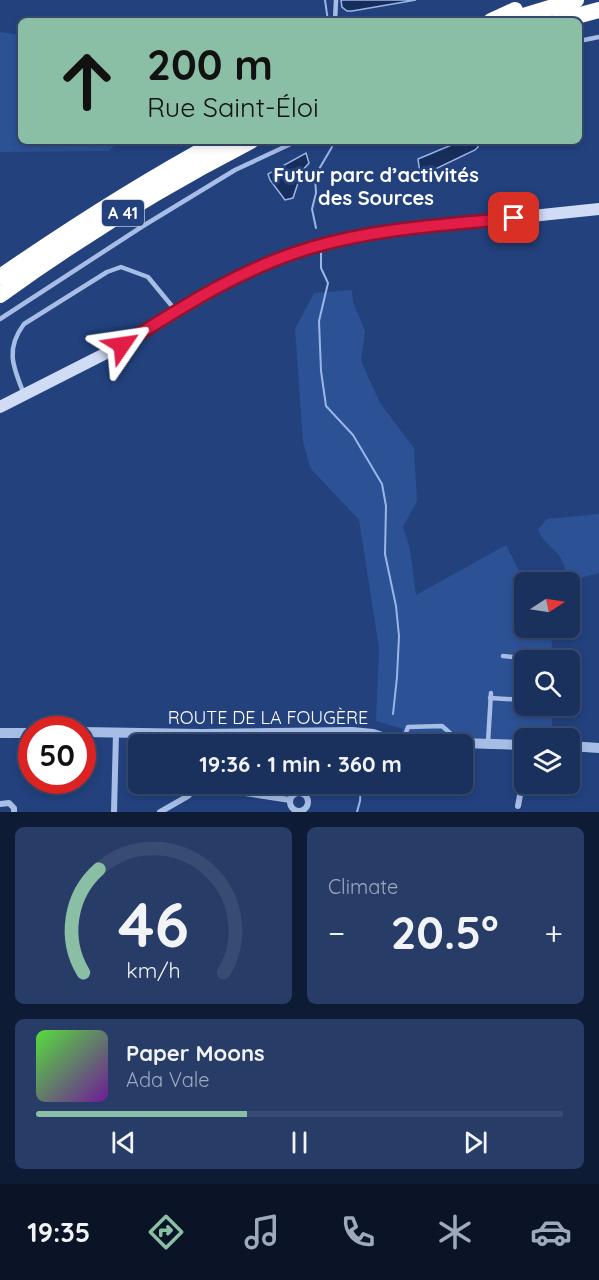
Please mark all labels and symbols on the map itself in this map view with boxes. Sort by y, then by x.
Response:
district label: Futur parc d’activités des Sources [273,162,479,210]
pin [488,192,539,243]
road number: A 41 [102,200,144,226]
position arrow [90,313,154,377]
north arrow [514,572,580,638]
street label: ROUTE DE LA FOUGÈRE [168,706,368,729]
speed limit sign: 50 [18,716,96,794]

